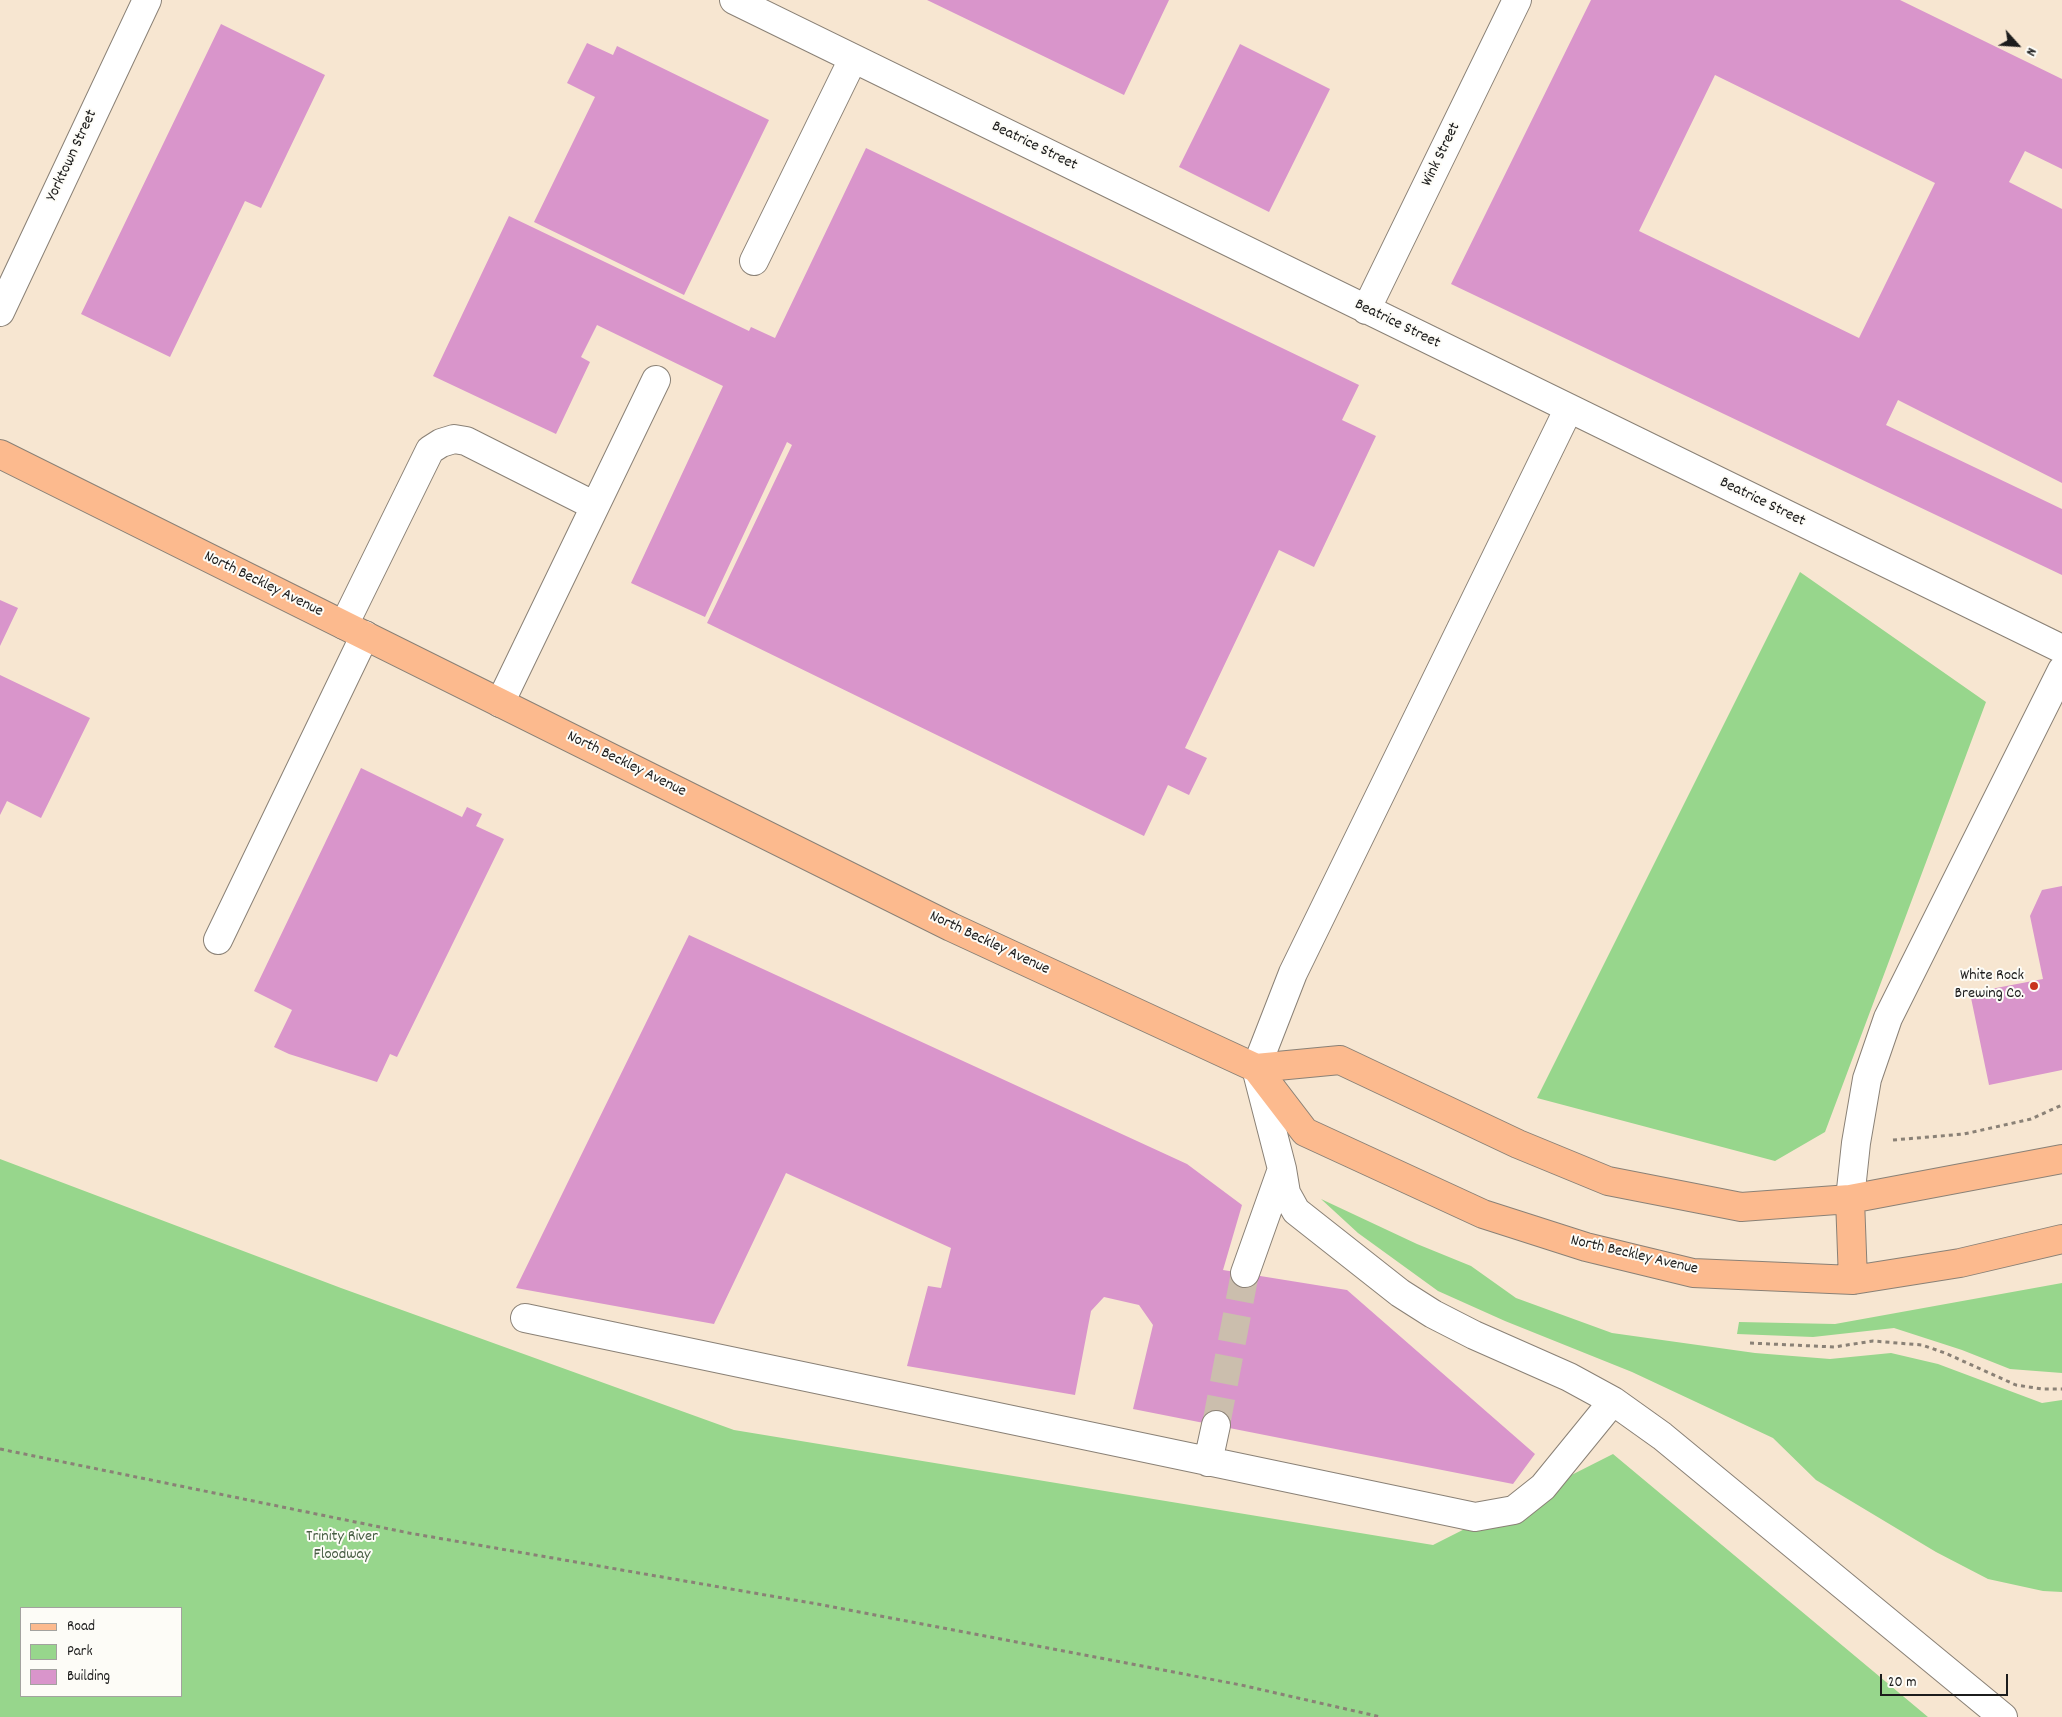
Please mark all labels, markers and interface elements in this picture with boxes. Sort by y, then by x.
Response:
north arrow [1992,20,2042,70]
text: N [2020,44,2041,59]
street label: Yorktown Street [43,107,103,205]
street label: Beatrice Street [988,118,1080,176]
street label: Wink Street [1418,120,1466,190]
street label: Beatrice Street [1351,296,1443,354]
street label: Beatrice Street [1716,474,1808,532]
street label: North Beckley Avenue [200,548,326,622]
street label: North Beckley Avenue [563,728,689,802]
street label: North Beckley Avenue [926,908,1052,980]
place label: White Rock Brewing Co. [1954,967,2024,1005]
marker: White Rock Brewing Co. [2028,980,2040,992]
street label: North Beckley Avenue [1568,1232,1700,1280]
park label: Trinity River Floodway [306,1528,378,1566]
legend [20,1607,182,1697]
text: Road [67,1616,95,1638]
text: Park [67,1641,93,1663]
scale bar [1882,1664,2010,1696]
text: Building [67,1666,110,1688]
text: 20 m [1888,1672,1916,1694]

